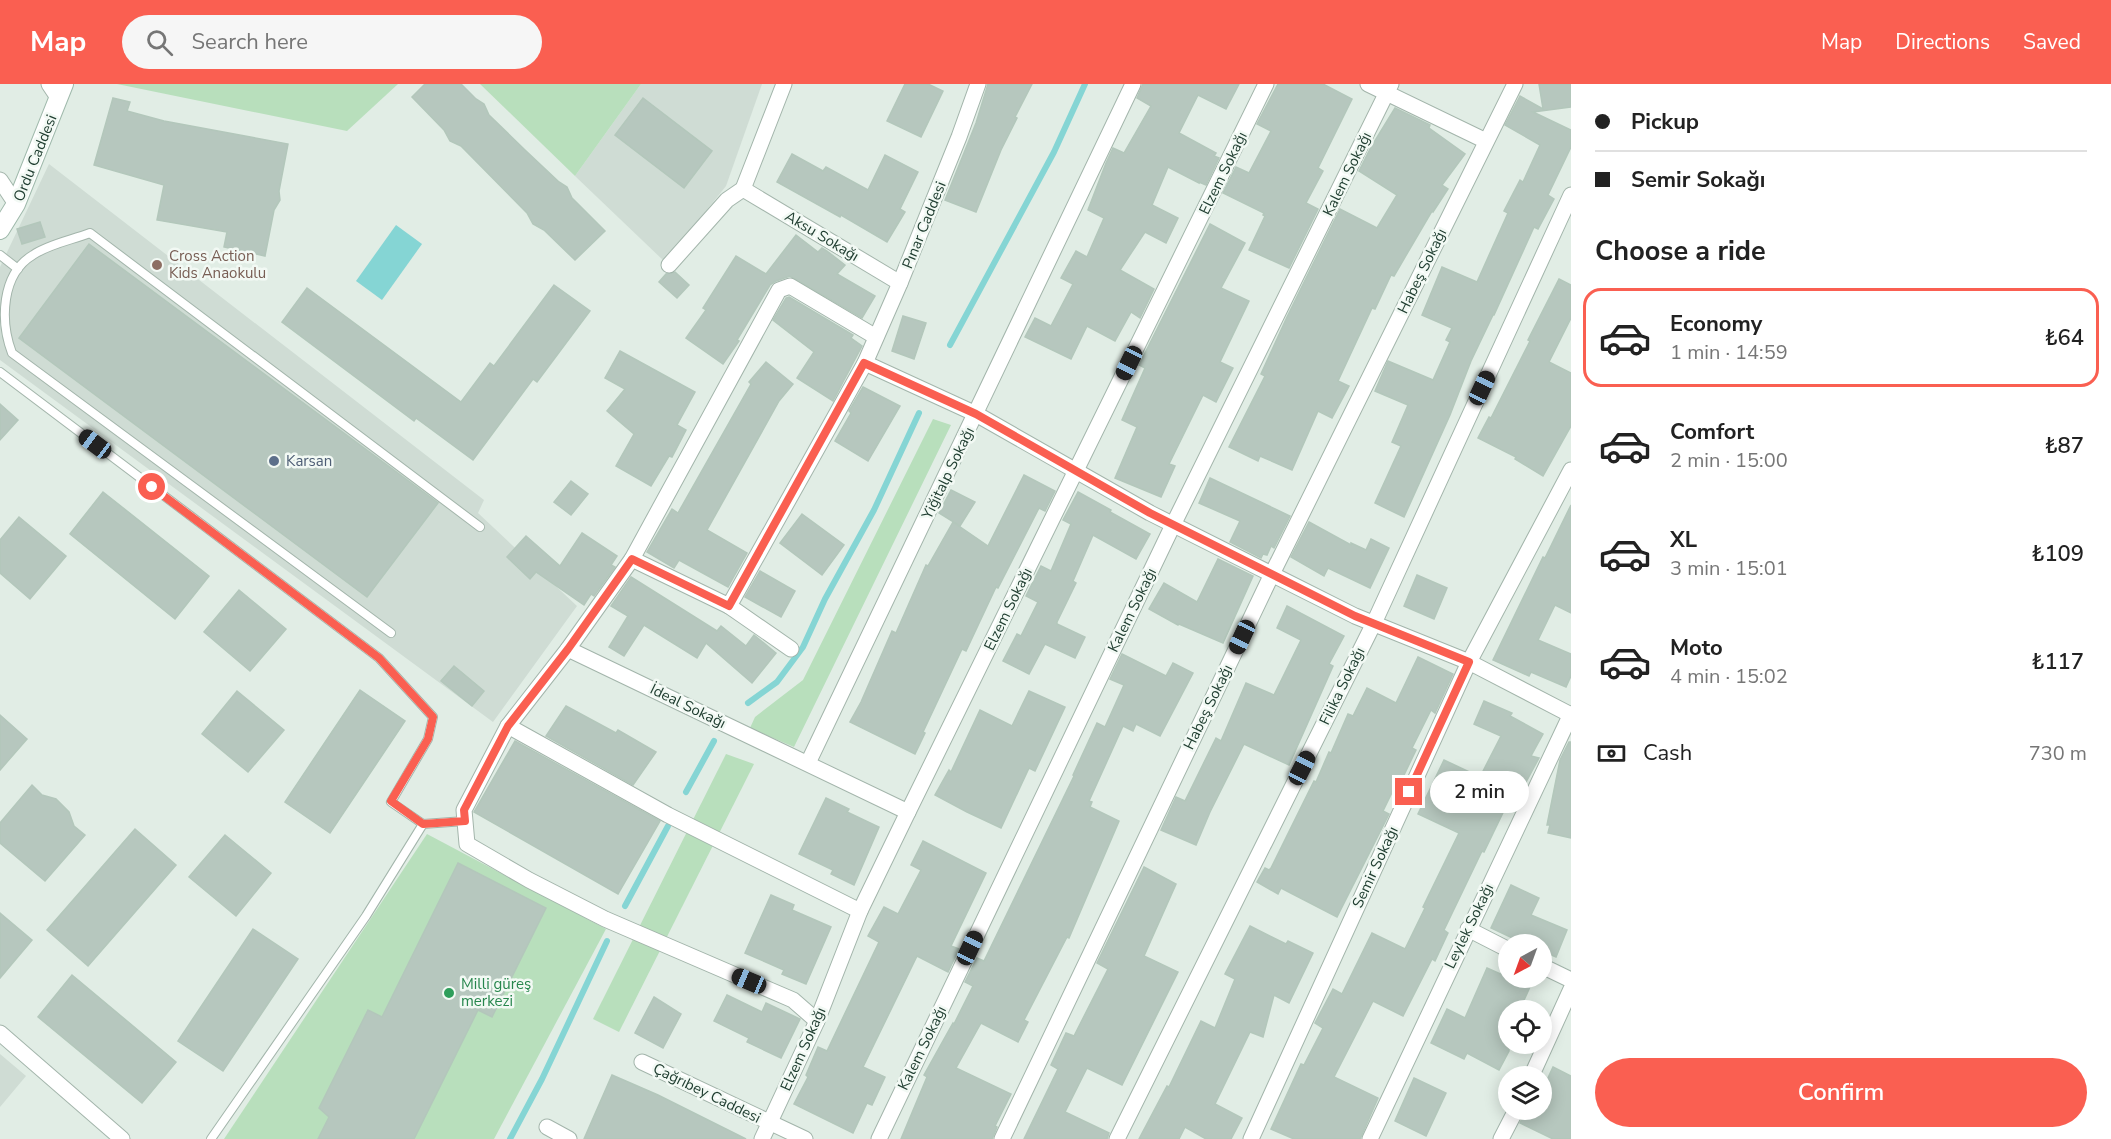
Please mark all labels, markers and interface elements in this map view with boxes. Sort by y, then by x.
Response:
search box [122,15,542,69]
text: Map [30,23,86,61]
icon: search [143,26,176,59]
text: Search here [191,27,308,57]
text: Map [1821,28,1862,56]
text: Directions [1895,28,1990,56]
text: Saved [2023,28,2081,56]
text: Pickup [1631,107,1699,137]
street label: Ordu Caddesi [9,112,61,204]
street label: Elzem Sokağı [1194,128,1252,218]
street label: Kalem Sokağı [1318,128,1376,220]
text: Semir Sokağı [1631,165,1765,195]
street label: Pınar Caddesi [897,178,951,272]
street label: Aksu Sokağı [781,206,863,266]
street label: Habeş Sokağı [1393,225,1451,317]
text: Choose a ride [1595,233,1766,270]
place label: Cross Action Kids Anaokulu [169,246,266,283]
marker: Cross Action Kids Anaokulu [150,258,164,272]
text: Economy [1670,309,1762,339]
icon: car [1598,311,1652,365]
text: ₺64 [2044,323,2084,353]
text: 1 min · 14:59 [1670,339,1788,366]
car [1113,343,1145,383]
car [1466,368,1498,408]
text: Comfort [1670,417,1754,447]
icon: car [1598,419,1652,473]
street label: Yiğitalp Sokağı [917,424,979,523]
car [75,426,115,462]
text: ₺87 [2044,431,2084,461]
text: 2 min · 15:00 [1670,447,1788,474]
place label: Karsan [286,451,332,471]
marker: Karsan [267,454,281,468]
route start [138,473,165,500]
text: XL [1670,525,1697,555]
icon: car [1598,527,1652,581]
text: ₺109 [2031,539,2084,569]
text: 3 min · 15:01 [1670,555,1788,582]
street label: Elzem Sokağı [979,564,1037,654]
street label: Kalem Sokağı [1103,564,1161,656]
car [1226,617,1258,657]
text: Moto [1670,633,1723,663]
icon: car [1598,635,1652,689]
street label: Filika Sokağı [1315,644,1369,728]
text: ₺117 [2031,647,2084,677]
street label: Habeş Sokağı [1179,661,1237,753]
text: 4 min · 15:02 [1670,663,1788,690]
street label: İdeal Sokağı [647,679,729,733]
icon: cash [1595,737,1628,770]
text: Cash [1643,738,1692,768]
text: 730 m [2029,740,2087,767]
car [1286,748,1318,788]
callout: 2 min [1430,771,1529,813]
route end [1395,778,1422,805]
text: 2 min [1454,778,1505,805]
street label: Semir Sokağı [1347,823,1403,911]
street label: Leylek Sokağı [1440,880,1498,972]
car [954,928,986,968]
north arrow [1498,934,1552,988]
map controls [1498,934,1552,1120]
car [729,966,769,996]
place label: Milli güreş merkezi [461,974,531,1011]
marker: Milli güreş merkezi [442,986,456,1000]
button: locate [1498,1000,1552,1054]
street label: Kalem Sokağı [893,1002,951,1094]
street label: Elzem Sokağı [776,1004,830,1094]
street label: Çağrıbey Caddesi [650,1058,764,1128]
button: Confirm [1595,1058,2087,1127]
button: layers [1498,1066,1552,1120]

